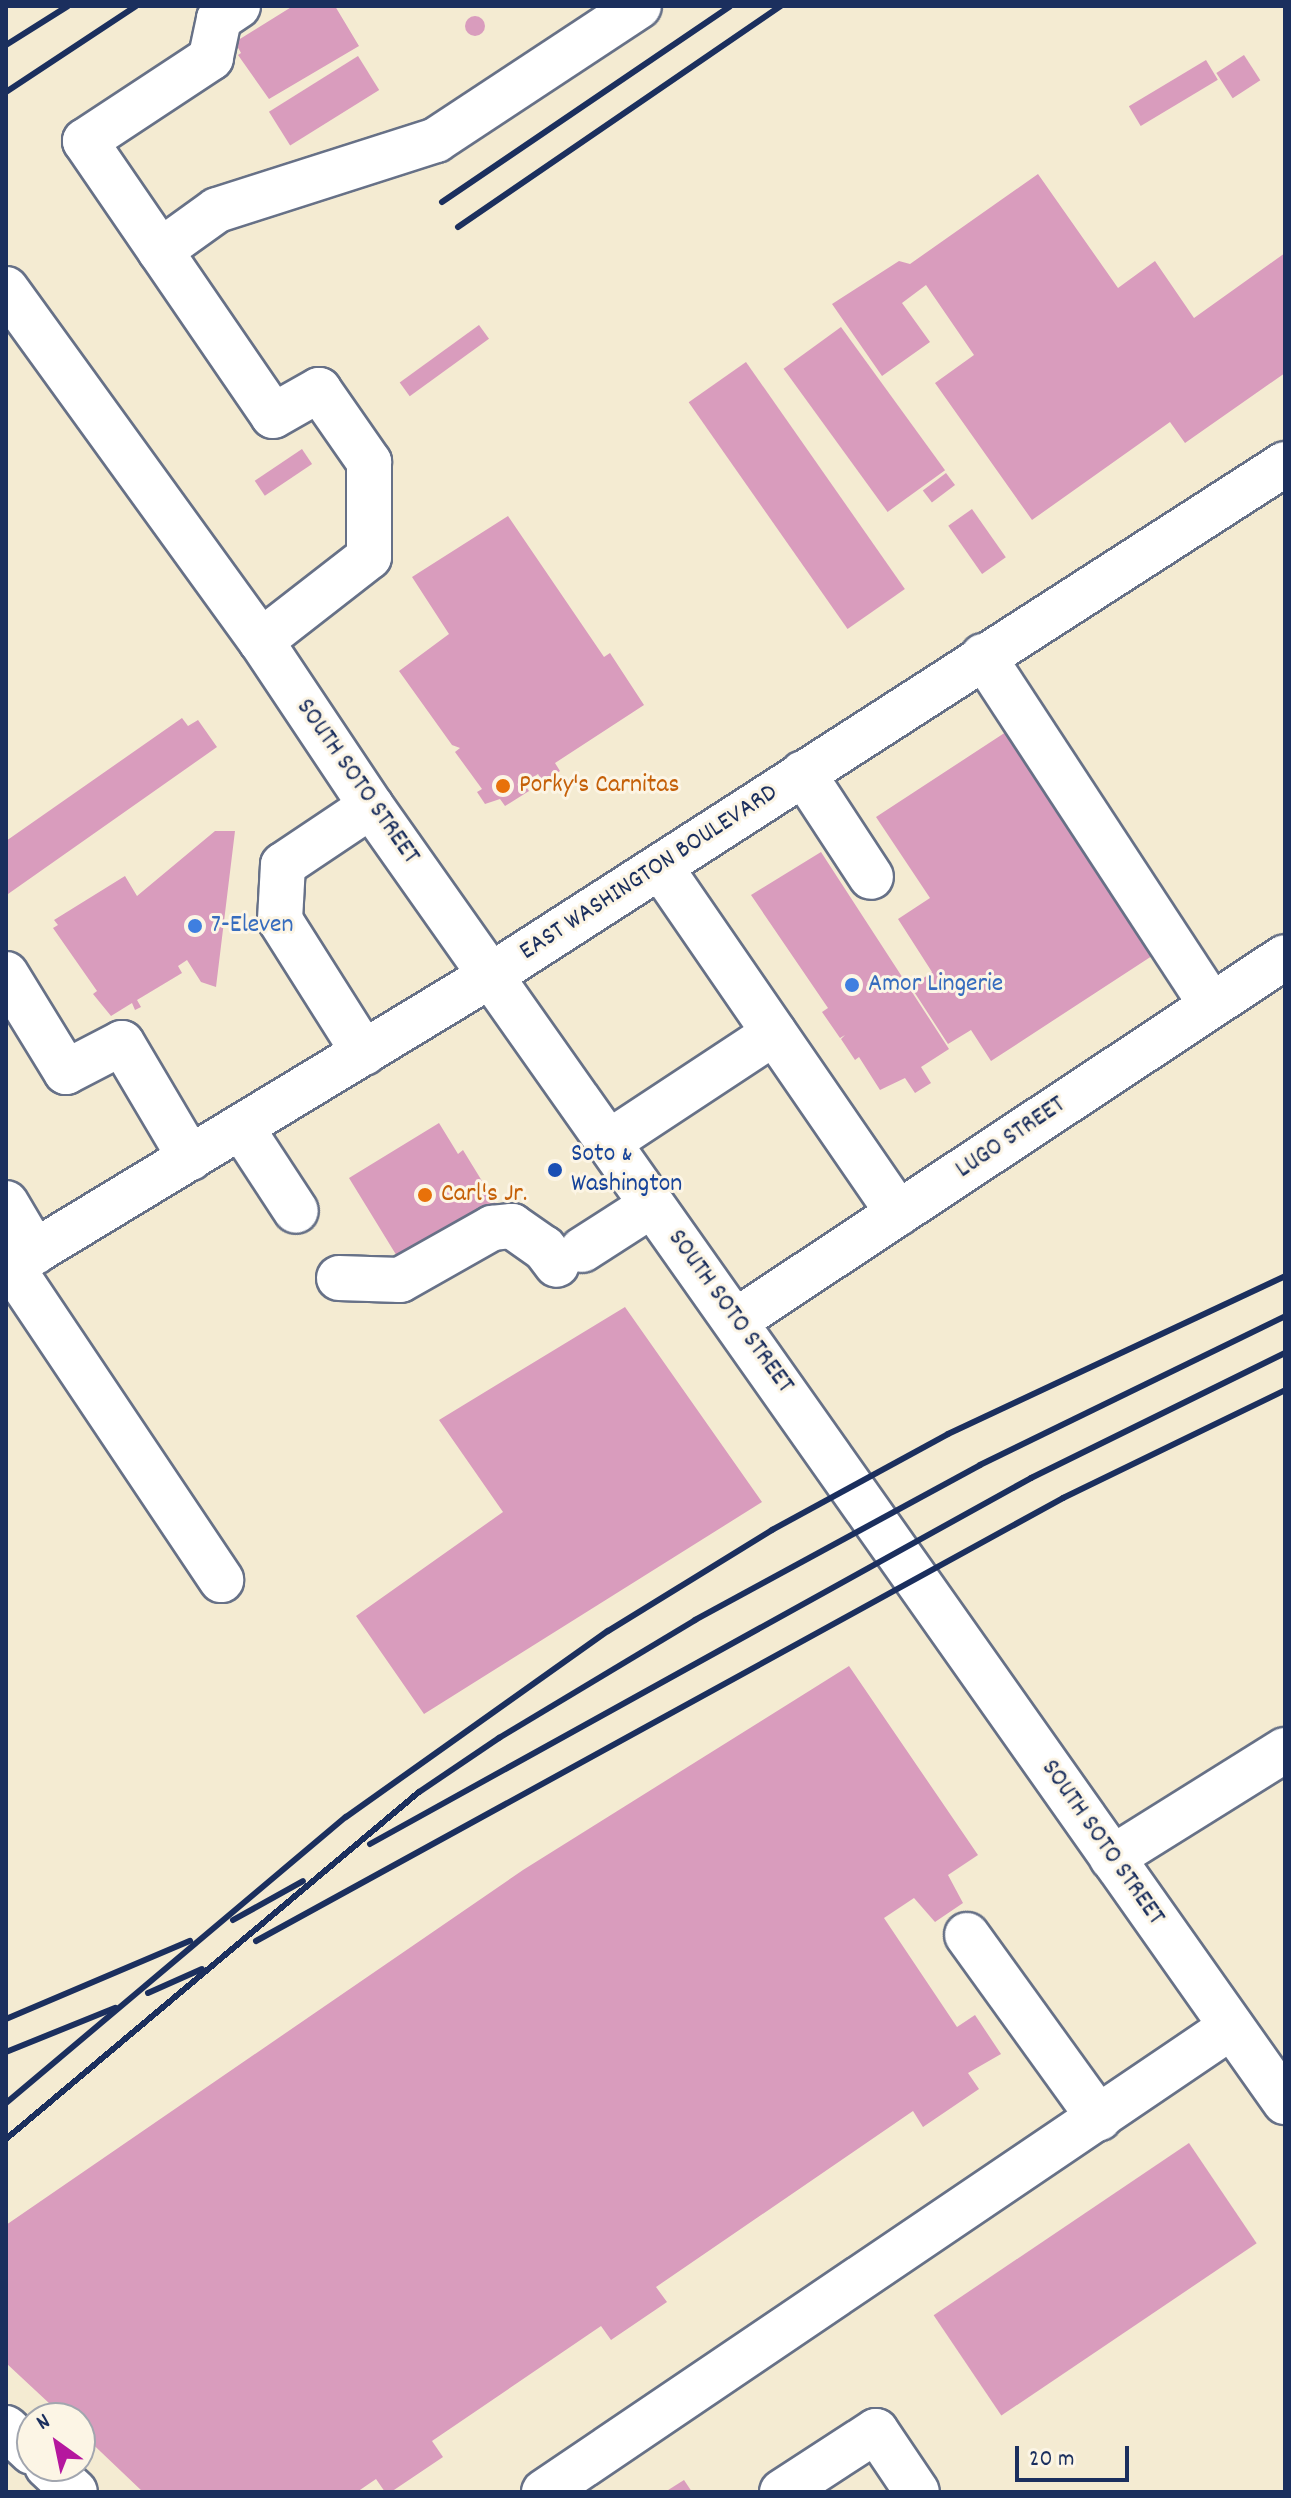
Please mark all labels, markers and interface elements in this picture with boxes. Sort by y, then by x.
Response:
street label: SOUTH SOTO STREET [288,693,426,871]
place label: Porky's Carnitas [519,770,679,802]
marker: Porky's Carnitas [494,777,512,795]
street label: EAST WASHINGTON BOULEVARD [514,778,784,968]
place label: 7-Eleven [211,910,294,942]
marker: 7-Eleven [186,917,204,935]
place label: Amor Lingerie [868,969,1003,1001]
marker: Amor Lingerie [843,976,861,994]
street label: LUGO STREET [950,1090,1072,1186]
place label: Soto & Washington [571,1139,682,1200]
marker: Soto & Washington [546,1161,564,1179]
place label: Carl's Jr. [441,1179,527,1211]
marker: Carl's Jr. [416,1186,434,1204]
street label: SOUTH SOTO STREET [660,1224,800,1400]
street label: SOUTH SOTO STREET [1033,1754,1171,1932]
north arrow [16,2402,96,2482]
text: N [31,2407,57,2439]
scale bar [1019,2430,1133,2480]
text: 20 m [1029,2443,1075,2477]

